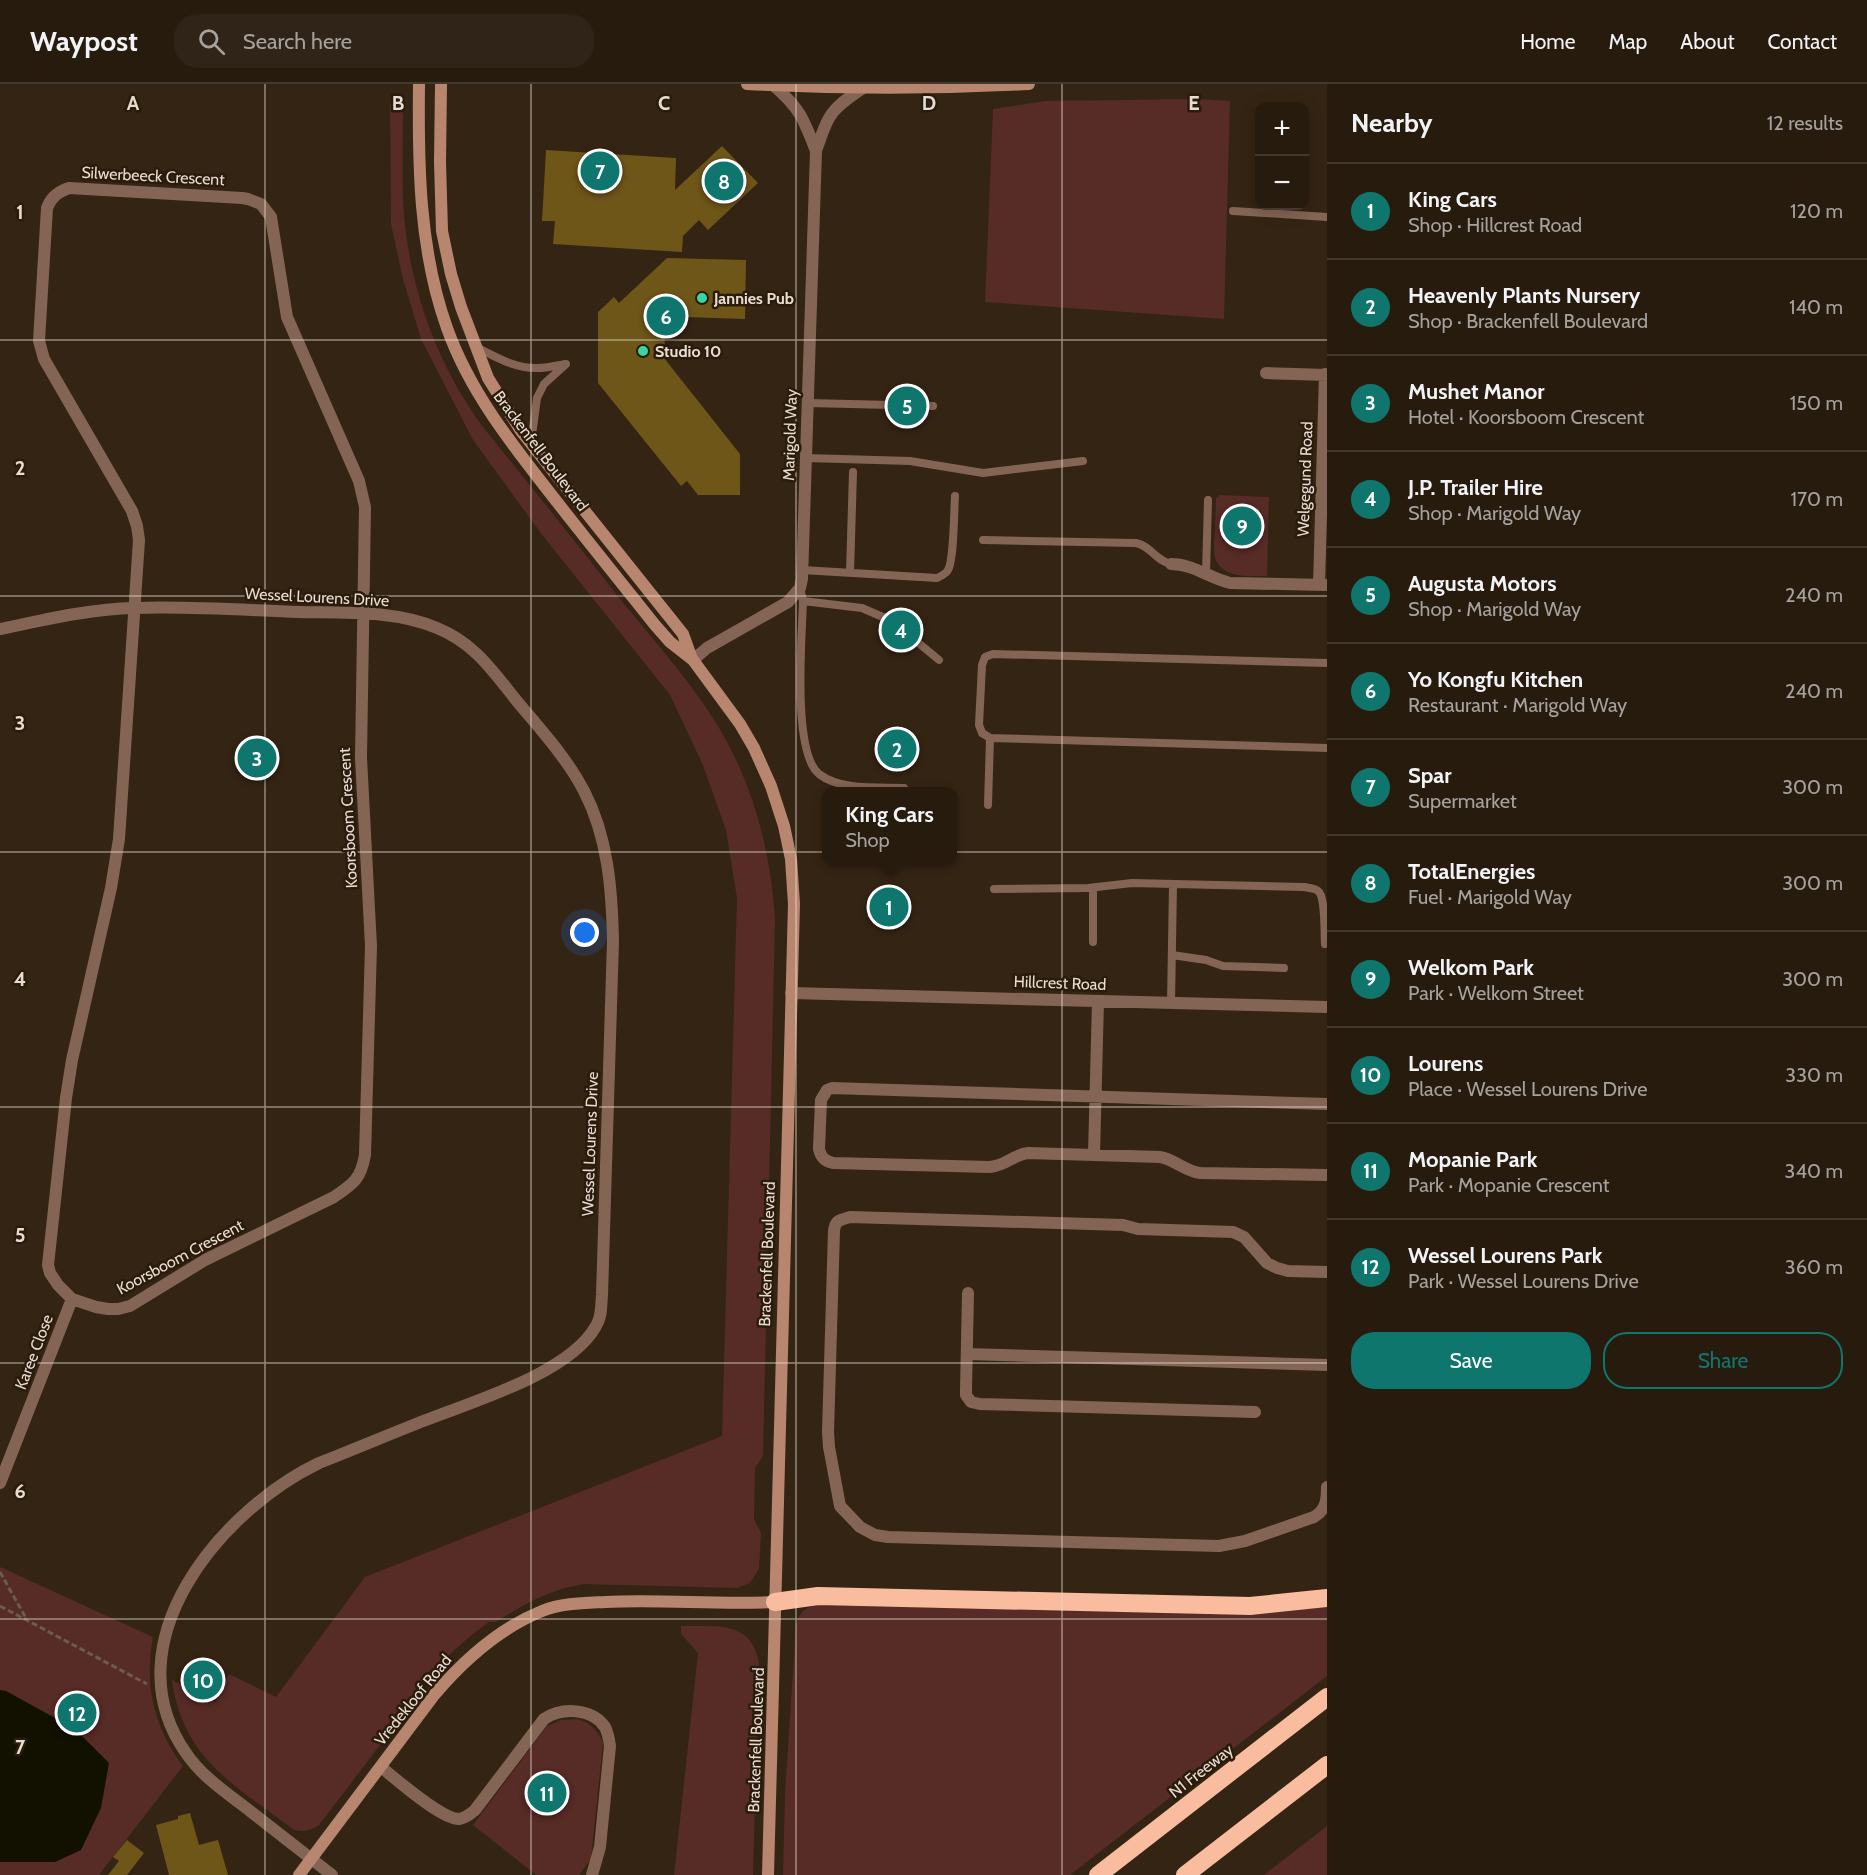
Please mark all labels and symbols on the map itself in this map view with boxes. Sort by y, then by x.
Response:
text: A [127,91,140,115]
text: B [392,91,404,115]
text: C [658,91,670,115]
text: D [922,91,936,115]
text: E [1188,91,1200,115]
pin: 7 [580,148,620,194]
pin: 8 [704,158,744,204]
street label: Silwerbeeck Crescent [81,163,226,189]
text: 1 [16,200,24,224]
place label: Jannies Pub [713,289,794,308]
marker: Jannies Pub [695,291,709,305]
pin: 6 [646,294,686,338]
place label: Studio 10 [655,342,721,361]
marker: Studio 10 [636,344,650,358]
pin: 5 [888,384,926,428]
street label: Brackenfell Boulevard [490,387,592,515]
street label: Marigold Way [779,389,801,481]
street label: Welgegund Road [1293,421,1317,537]
text: 2 [15,456,25,480]
pin: 9 [1222,504,1262,548]
street label: Wessel Lourens Drive [244,584,390,610]
pin: 4 [882,608,920,652]
text: 3 [15,711,25,735]
pin: 2 [878,726,916,772]
pin: 3 [238,736,276,780]
street label: Koorsboom Crescent [335,747,361,889]
pin: 1 [870,884,908,930]
your location [570,918,599,947]
text: 4 [14,967,26,991]
street label: Hillcrest Road [1013,972,1107,994]
street label: Wessel Lourens Drive [578,1071,602,1217]
street label: Brackenfell Boulevard [755,1181,779,1327]
street label: Koorsboom Crescent [113,1215,247,1298]
text: 5 [15,1223,25,1247]
street label: Karee Close [11,1312,57,1392]
text: 6 [14,1479,26,1503]
street label: Vredekloof Road [371,1651,455,1749]
pin: 10 [184,1658,222,1702]
street label: Brackenfell Boulevard [744,1667,768,1813]
pin: 12 [58,1690,97,1736]
text: 7 [15,1735,26,1759]
street label: N1 Freeway [1165,1740,1237,1802]
pin: 11 [528,1770,566,1816]

